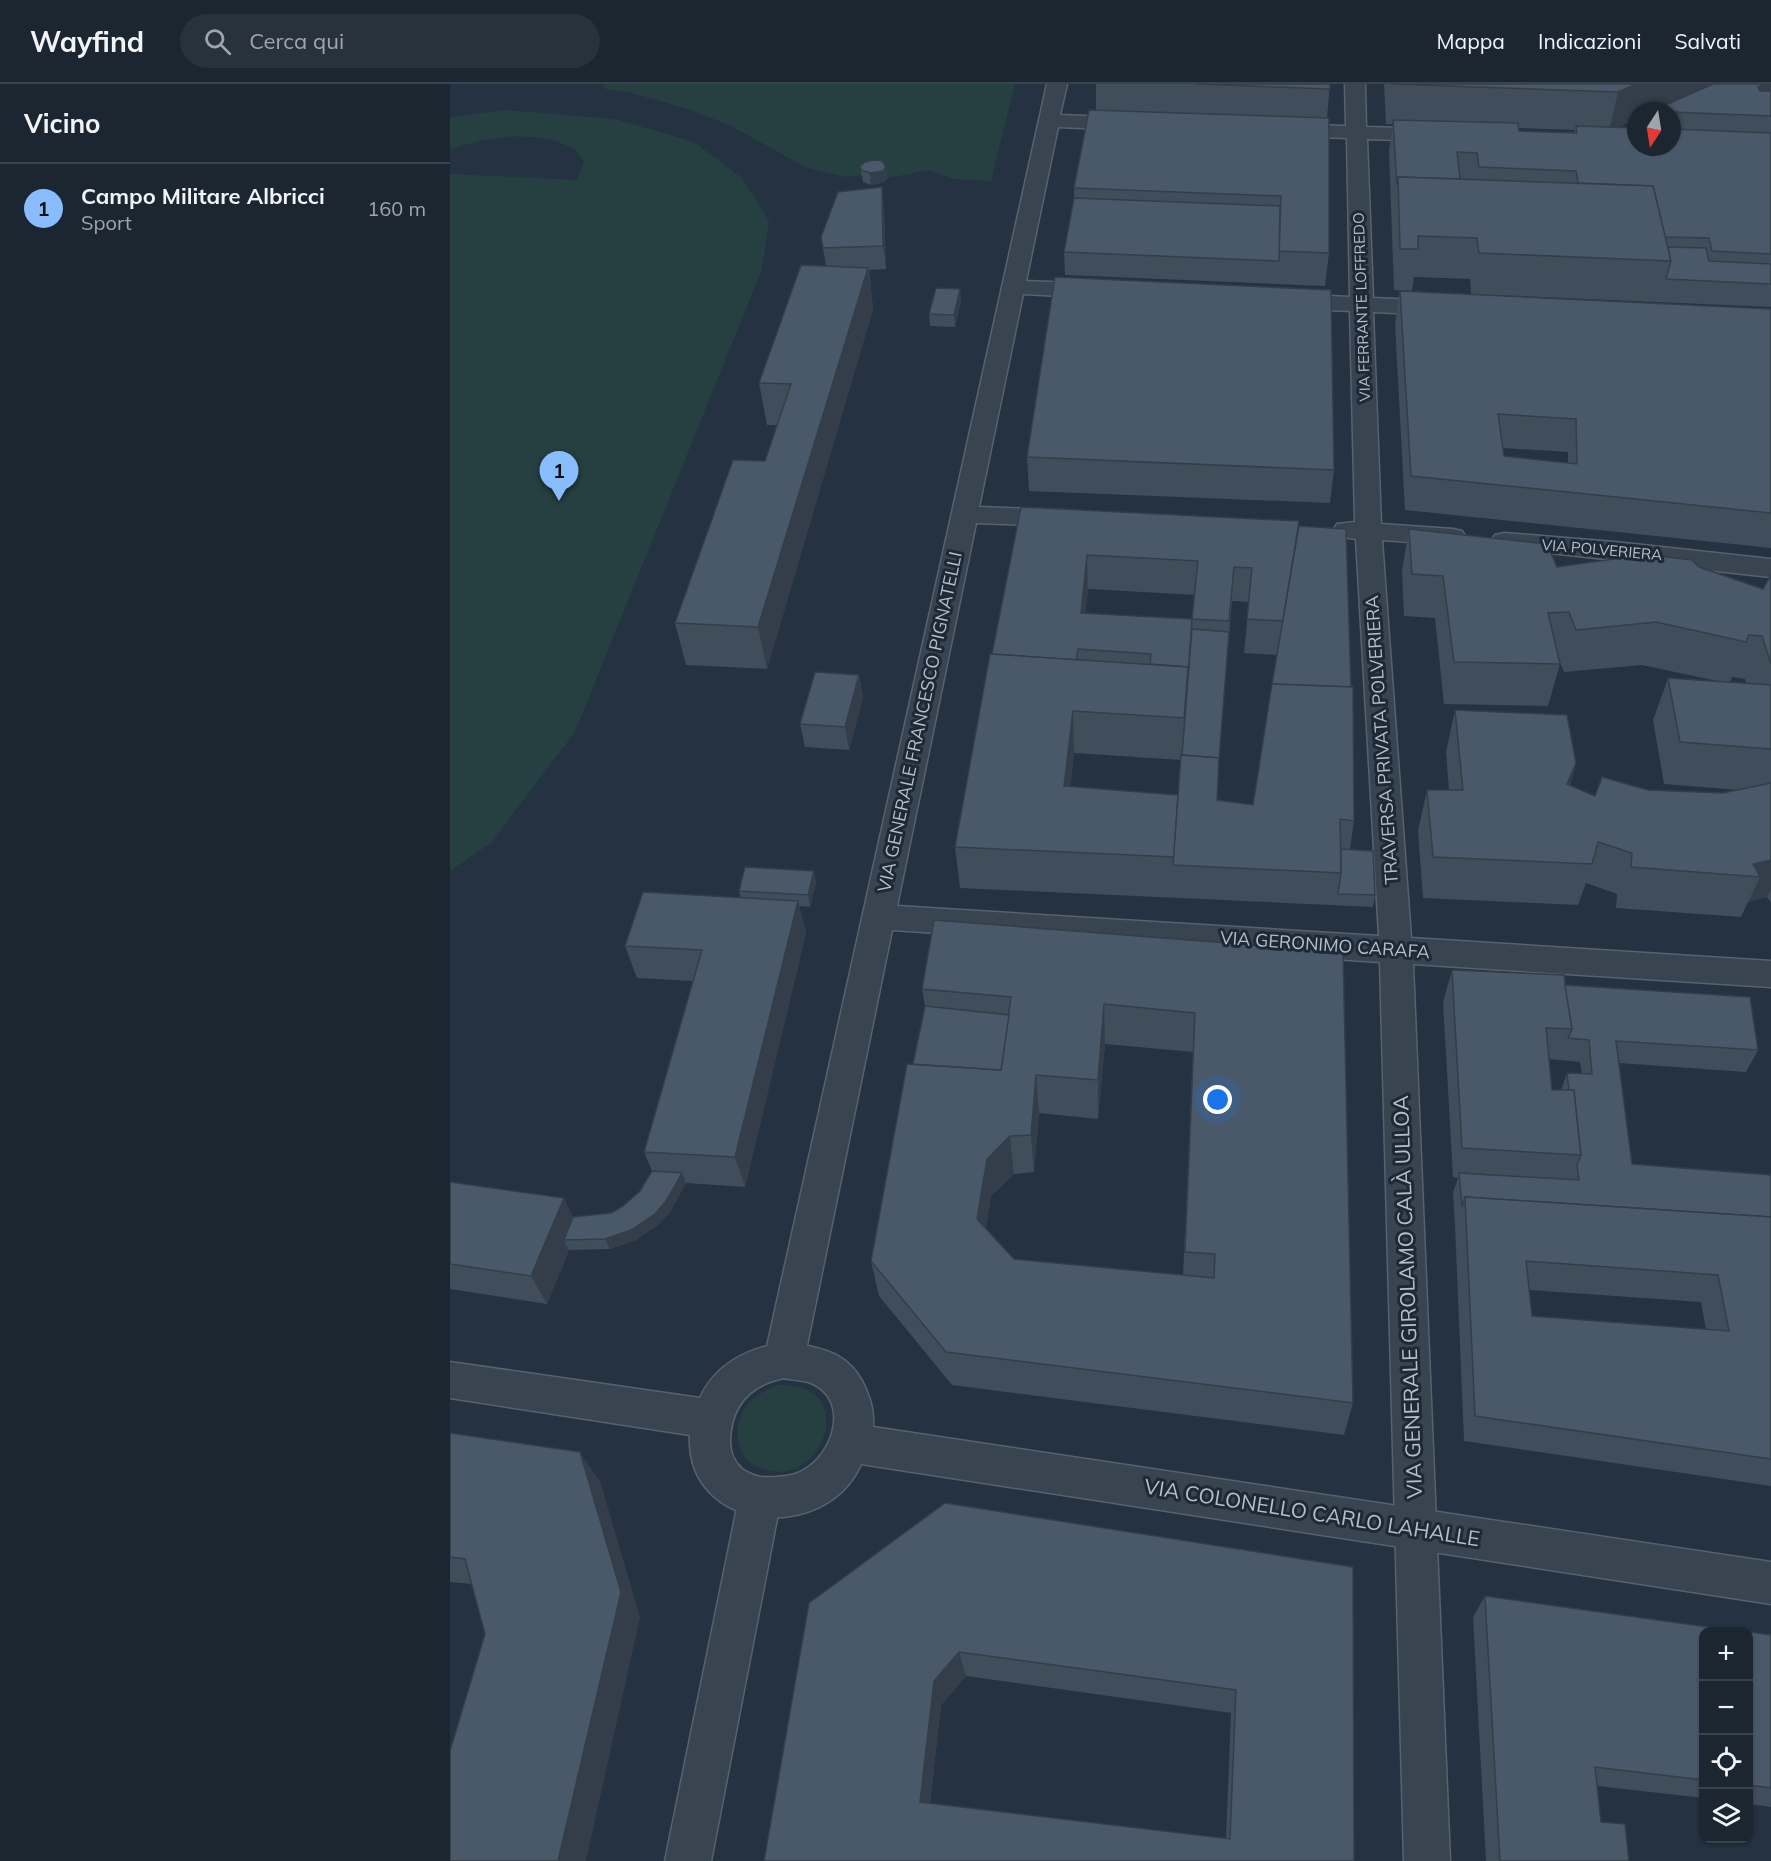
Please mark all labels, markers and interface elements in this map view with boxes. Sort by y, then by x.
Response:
search box [180,14,600,68]
text: Wayfind [30,24,144,59]
icon: search [201,25,234,58]
text: Cerca qui [249,27,344,55]
text: Mappa [1437,28,1505,54]
text: Indicazioni [1538,28,1641,54]
text: Salvati [1674,28,1741,54]
north arrow [1627,102,1681,156]
text: Vicino [24,107,101,140]
text: Campo Militare Albricci [81,182,325,210]
text: 1 [38,196,50,221]
text: 160 m [367,196,426,221]
text: Sport [81,210,132,235]
street label: VIA FERRANTE LOFFREDO [1349,212,1374,402]
pin: 1 [540,452,578,501]
street label: VIA POLVERIERA [1541,535,1663,564]
street label: VIA GENERALE FRANCESCO PIGNATELLI [872,550,967,894]
street label: TRAVERSA PRIVATA POLVERIERA [1360,595,1403,885]
street label: VIA GERONIMO CARAFA [1219,926,1431,963]
your location [1203,1085,1232,1114]
street label: VIA GENERALE GIROLAMO CALÀ ULLOA [1387,1094,1427,1499]
street label: VIA COLONELLO CARLO LAHALLE [1142,1473,1482,1551]
map controls [1699,1627,1753,1843]
button: + [1699,1627,1753,1681]
button: − [1699,1681,1753,1735]
button: locate [1699,1735,1753,1789]
button: layers [1699,1789,1753,1843]

